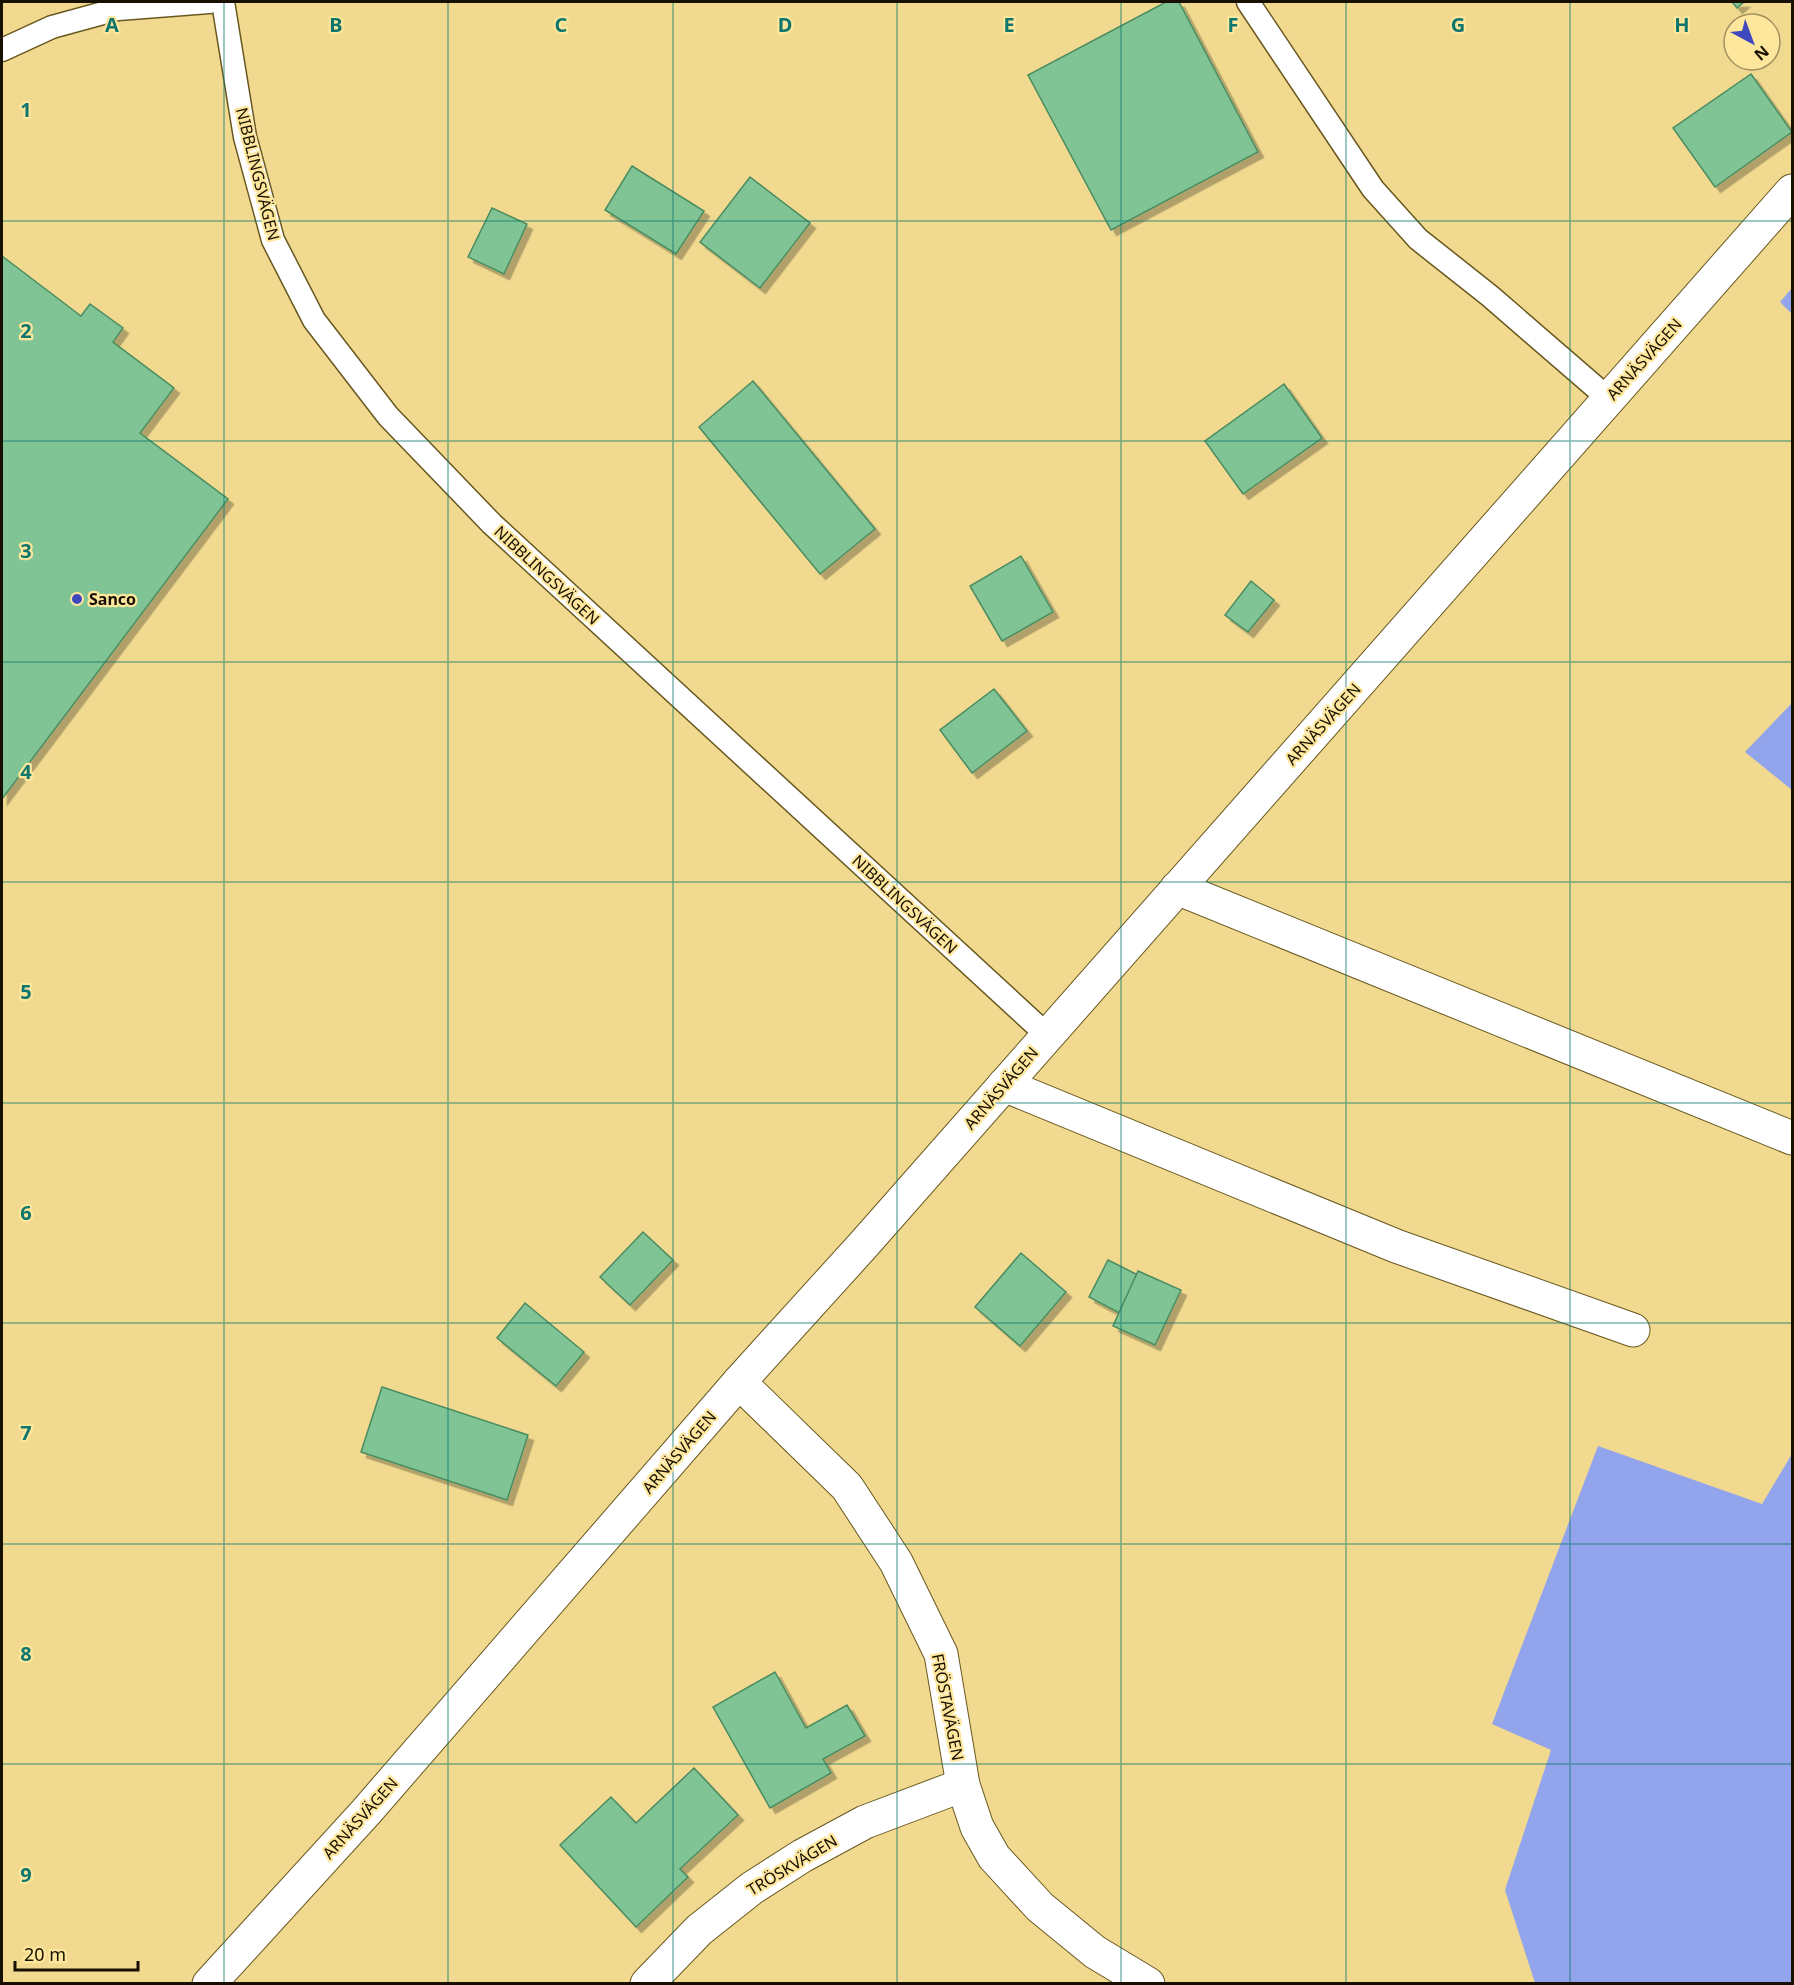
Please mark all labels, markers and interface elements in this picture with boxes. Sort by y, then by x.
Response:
text: A [105,11,119,38]
text: B [329,11,343,38]
text: C [555,11,568,38]
text: D [778,11,792,38]
text: E [1003,11,1015,38]
text: F [1228,11,1238,38]
text: G [1451,11,1465,38]
text: H [1674,11,1690,38]
north arrow [1722,12,1782,72]
text: N [1750,41,1774,66]
text: 1 [20,96,32,123]
street label: NIBBLINGSVÄGEN [231,105,285,243]
street label: ARNÄSVÄGEN [1601,313,1687,405]
text: 2 [20,317,32,344]
street label: NIBBLINGSVÄGEN [490,520,604,630]
text: 3 [20,537,32,564]
place label: Sanco [89,588,136,610]
marker: Sanco [70,592,84,606]
street label: ARNÄSVÄGEN [1280,678,1366,770]
text: 4 [20,758,32,785]
street label: NIBBLINGSVÄGEN [848,849,962,959]
text: 5 [20,978,32,1005]
street label: ARNÄSVÄGEN [959,1042,1043,1134]
text: 6 [20,1199,32,1226]
street label: ARNÄSVÄGEN [637,1406,721,1498]
text: 7 [20,1419,32,1446]
text: 8 [20,1640,32,1667]
street label: FRÖSTAVÄGEN [927,1652,969,1762]
street label: ARNÄSVÄGEN [317,1772,403,1864]
street label: TRÖSKVÄGEN [743,1829,841,1901]
text: 9 [20,1861,32,1888]
scale bar [15,1934,138,1972]
text: 20 m [24,1942,66,1966]

